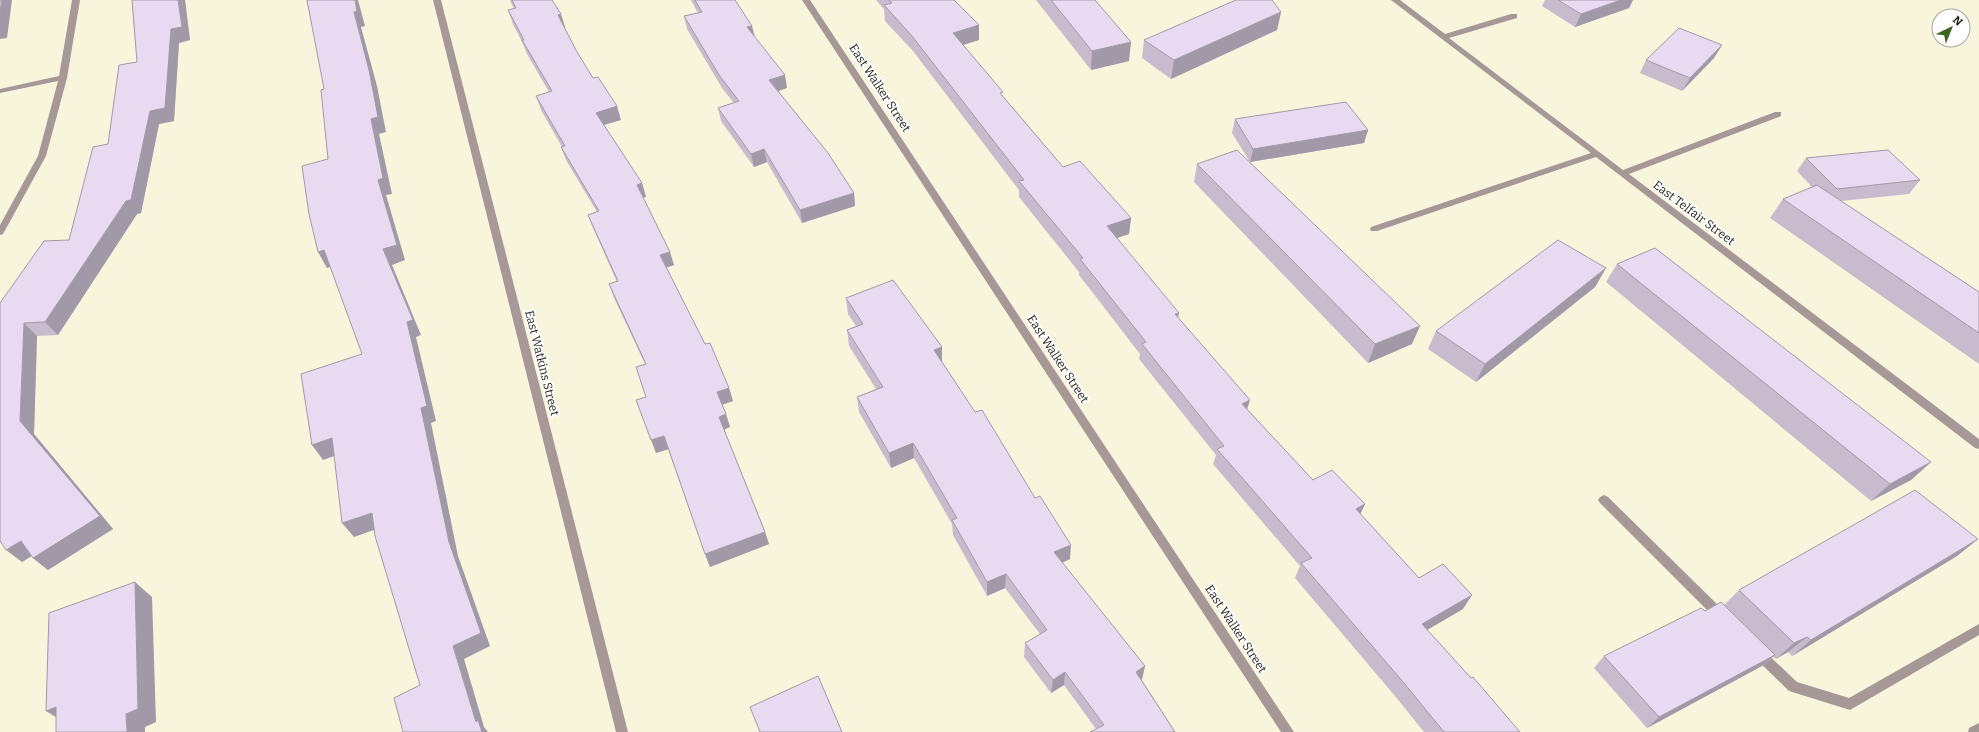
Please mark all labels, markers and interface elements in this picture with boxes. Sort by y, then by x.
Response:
north arrow [1931,8,1971,48]
text: N [1950,13,1965,29]
street label: East Walker Street [846,41,914,135]
street label: East Telfair Street [1650,178,1738,249]
street label: East Watkins Street [522,309,562,418]
street label: East Walker Street [1024,312,1092,406]
street label: East Walker Street [1202,582,1270,676]

